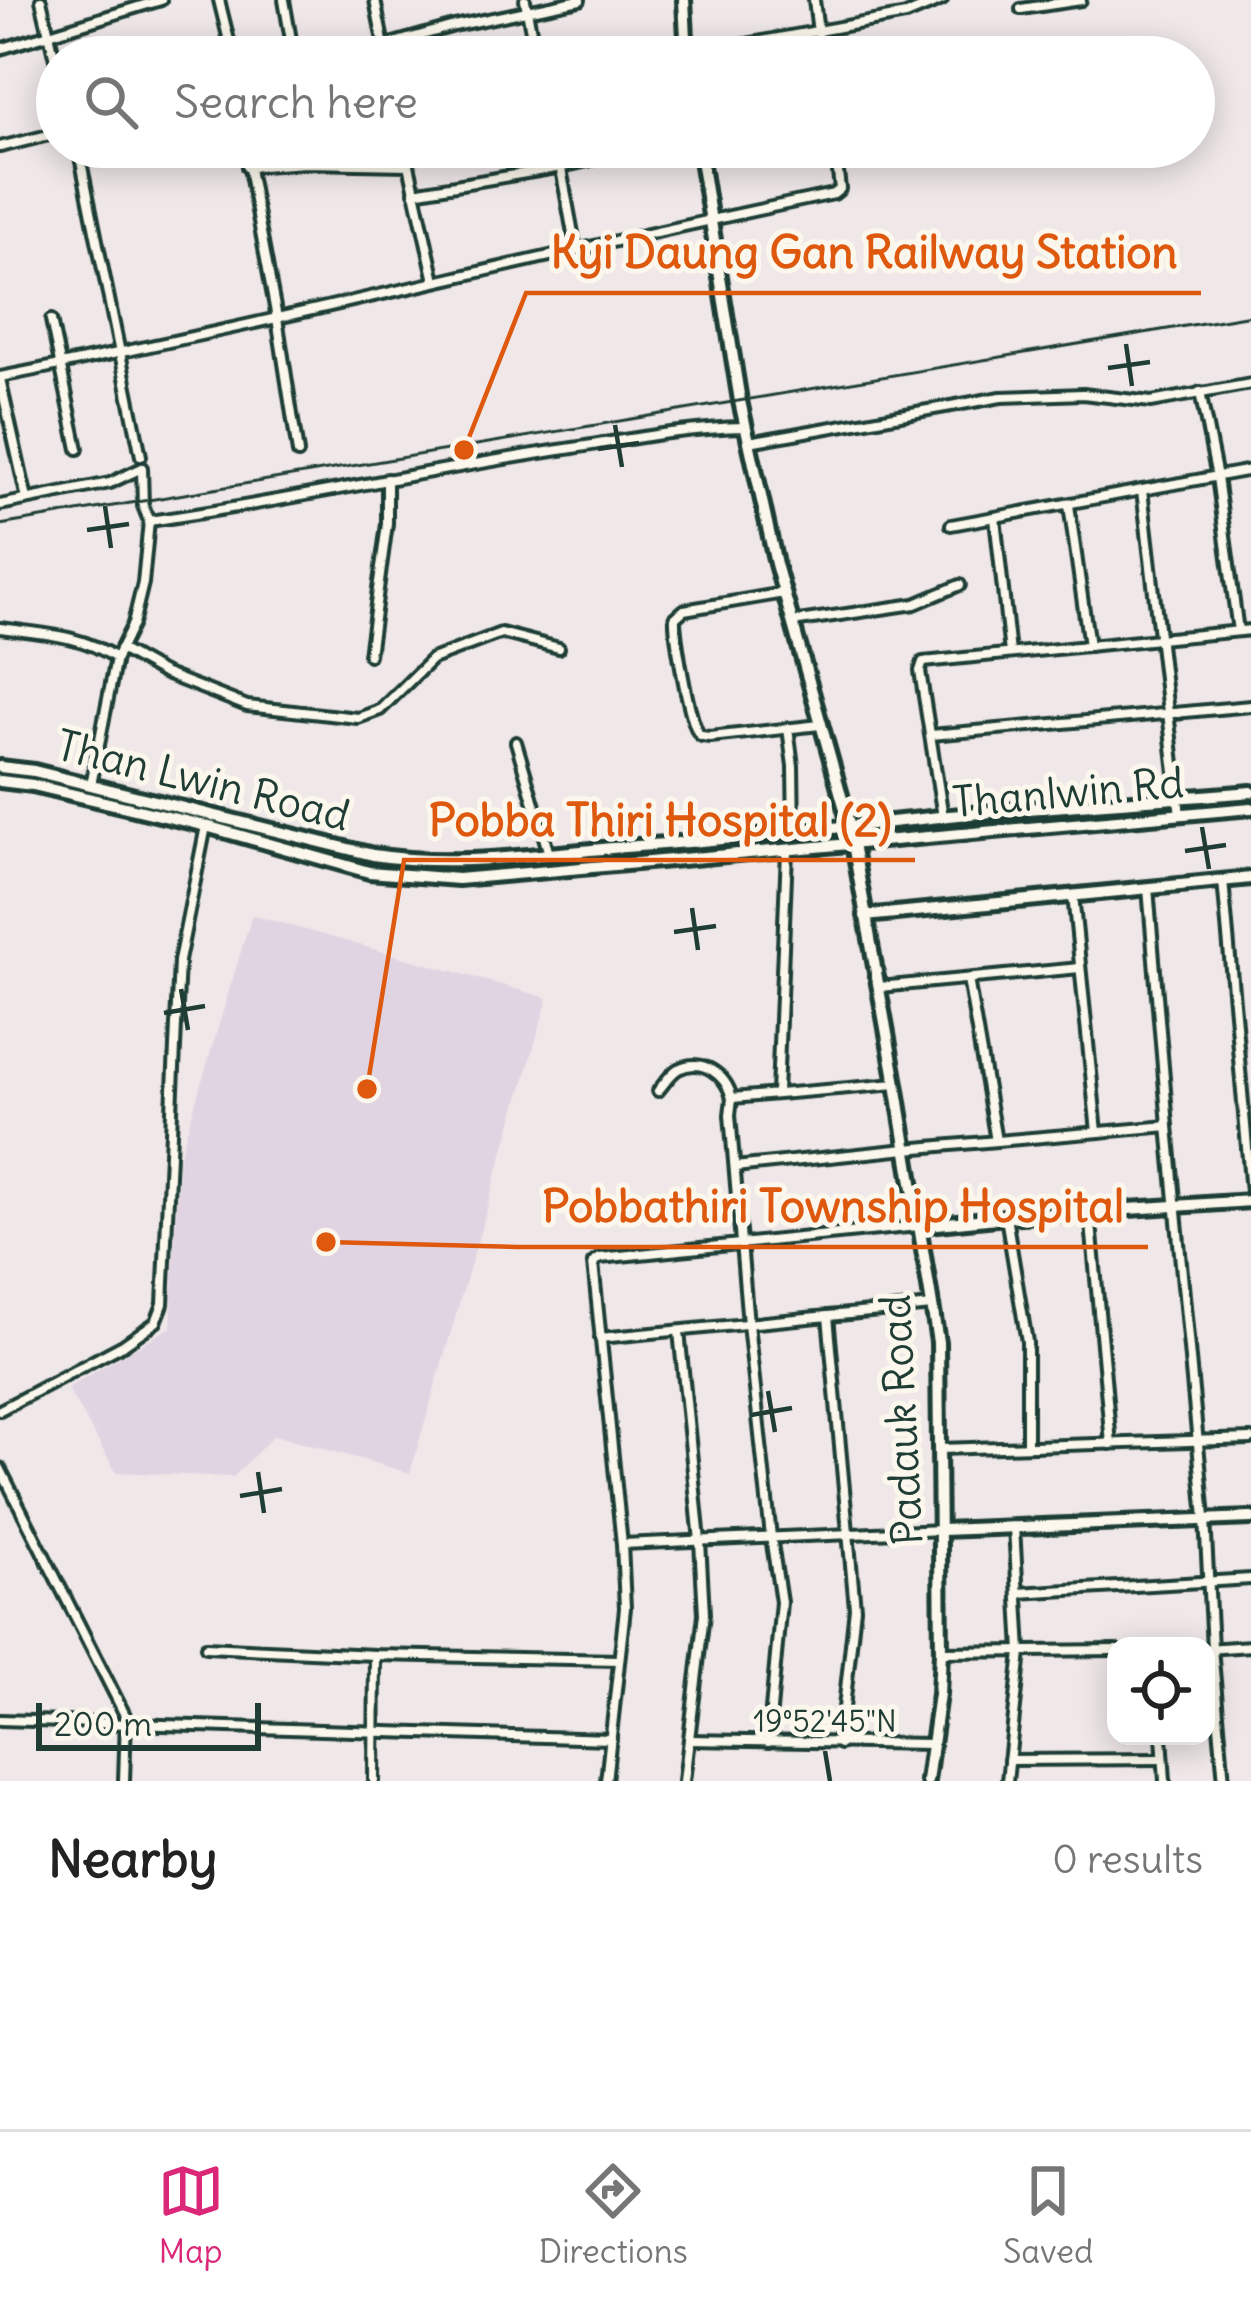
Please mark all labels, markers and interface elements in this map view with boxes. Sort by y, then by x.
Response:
search box [36,36,1215,168]
icon: search [78,69,144,135]
text: Search here [174,74,418,130]
callout: Kyi Daung Gan Railway Station [526,212,1201,293]
text: Kyi Daung Gan Railway Station [550,224,1178,280]
street label: Than Lwin Road [51,718,355,842]
street label: Thanlwin Rd [950,756,1186,828]
callout: Pobba Thiri Hospital (2) [404,779,915,860]
text: Pobba Thiri Hospital (2) [428,792,892,848]
callout: Pobbathiri Township Hospital [518,1166,1148,1247]
text: Pobbathiri Township Hospital [542,1178,1124,1234]
street label: Padauk Road [868,1293,934,1547]
map controls [1107,1637,1215,1745]
button: locate [1107,1637,1215,1745]
scale bar [36,1697,261,1750]
text: 19°52'45"N [753,1702,897,1740]
text: 200 m [54,1703,152,1745]
text: Nearby [48,1827,217,1891]
text: 0 results [1052,1835,1203,1884]
tab: Map [158,2158,224,2272]
tab: Directions [539,2158,688,2272]
tab: Saved [1003,2158,1093,2272]

